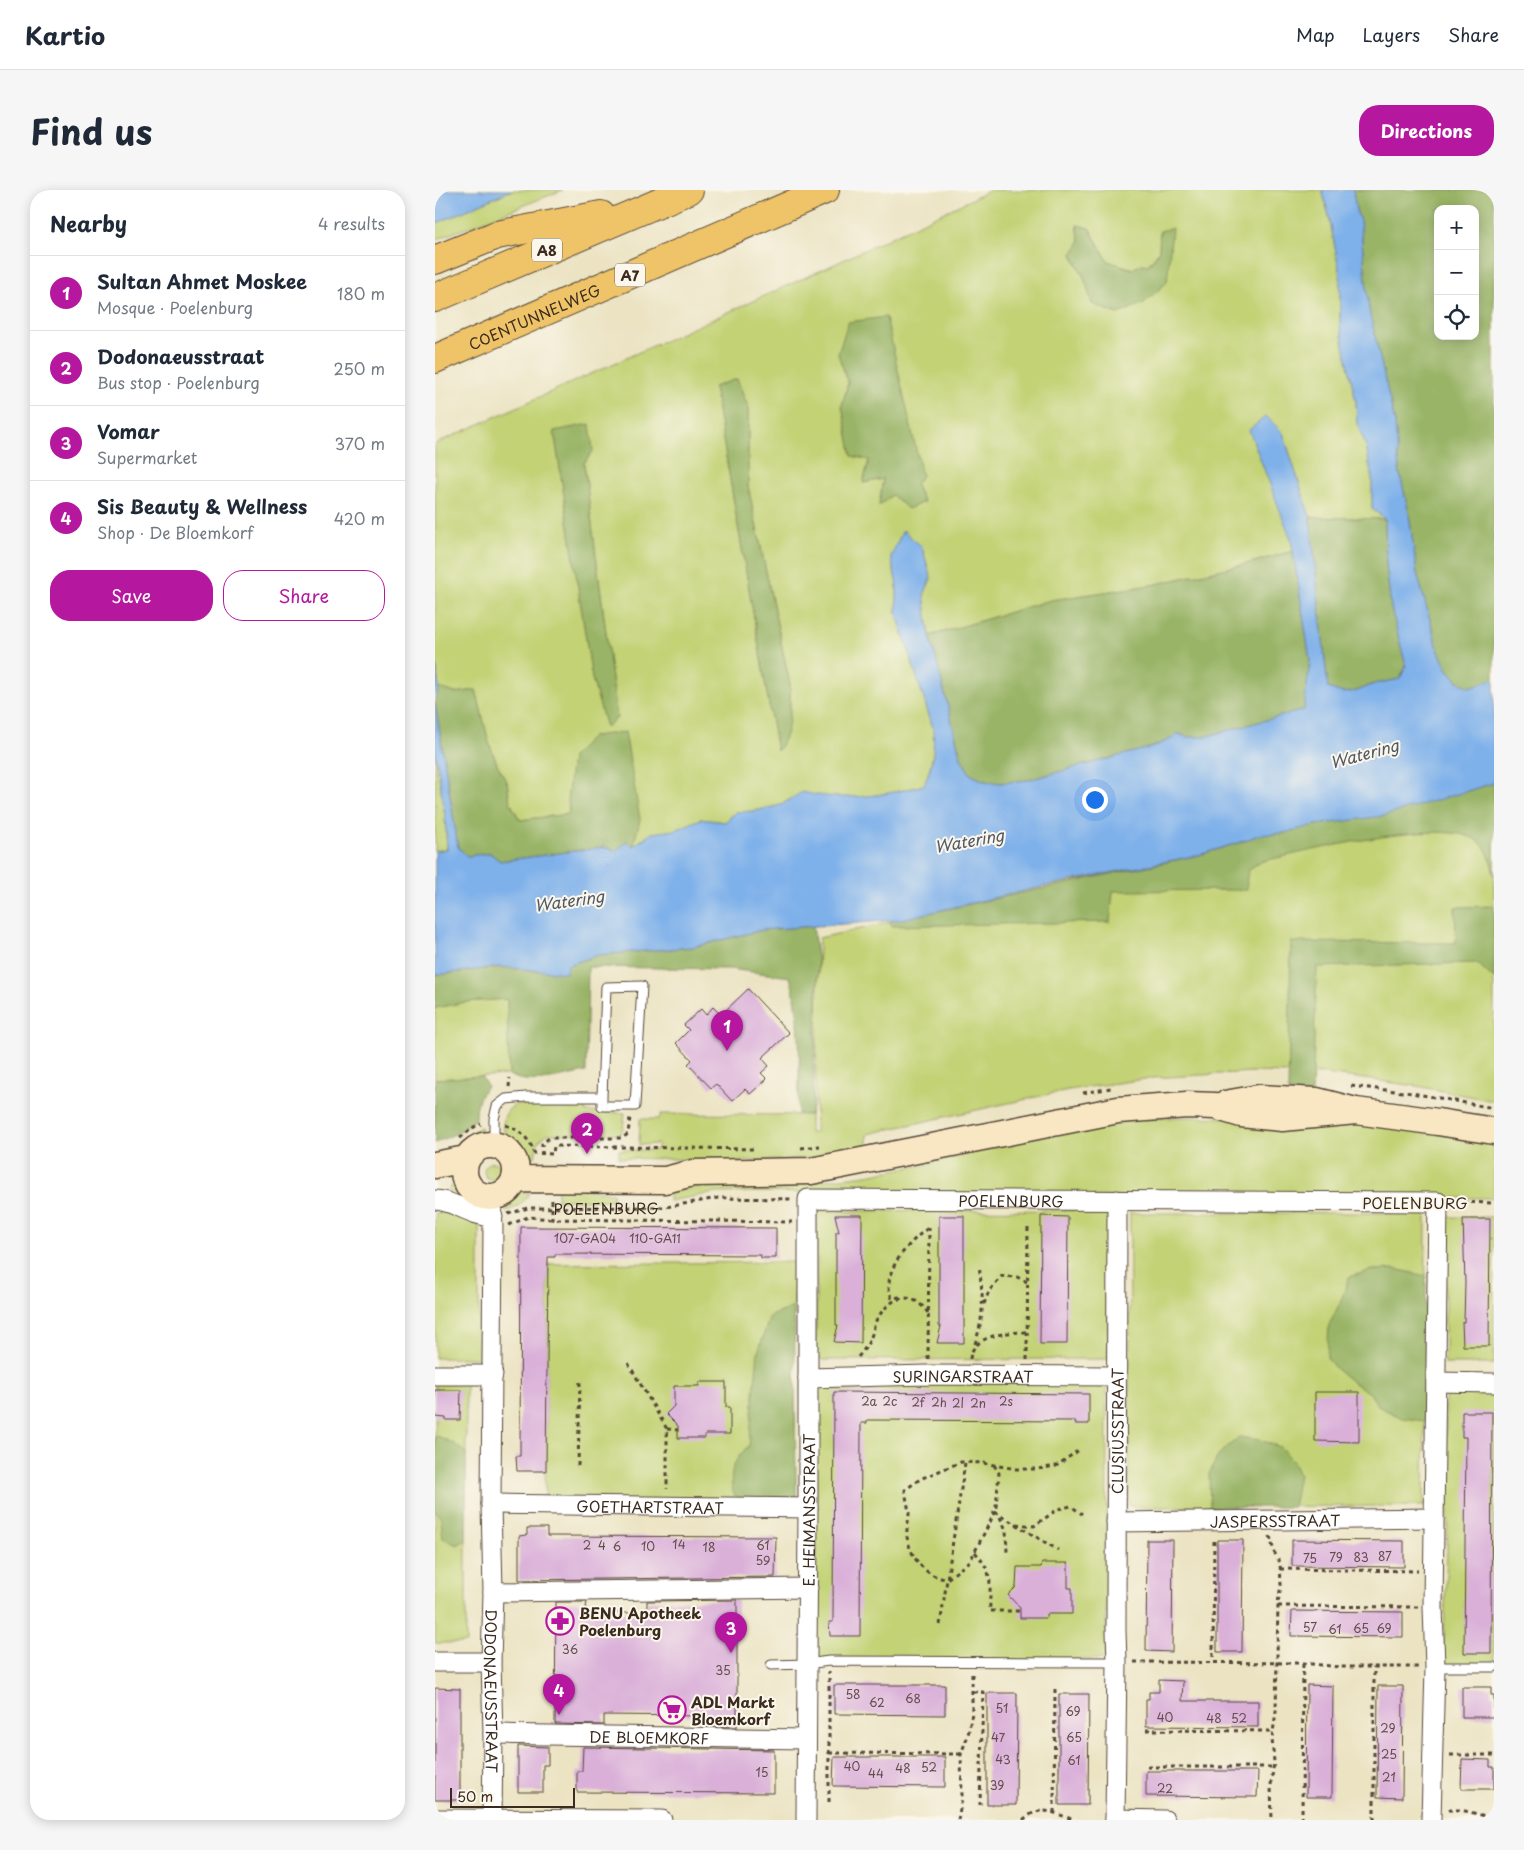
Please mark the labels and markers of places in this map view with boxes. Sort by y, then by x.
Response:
pin: 1 [711,1010,743,1051]
pin: 2 [571,1113,603,1154]
place label: BENU Apotheek Poelenburg [579,1601,701,1641]
pharmacy icon: BENU Apotheek Poelenburg [545,1606,575,1636]
pin: 3 [715,1612,747,1653]
pin: 4 [543,1674,575,1715]
place label: ADL Markt Bloemkorf [690,1690,775,1730]
supermarket icon: ADL Markt Bloemkorf [657,1695,687,1725]

